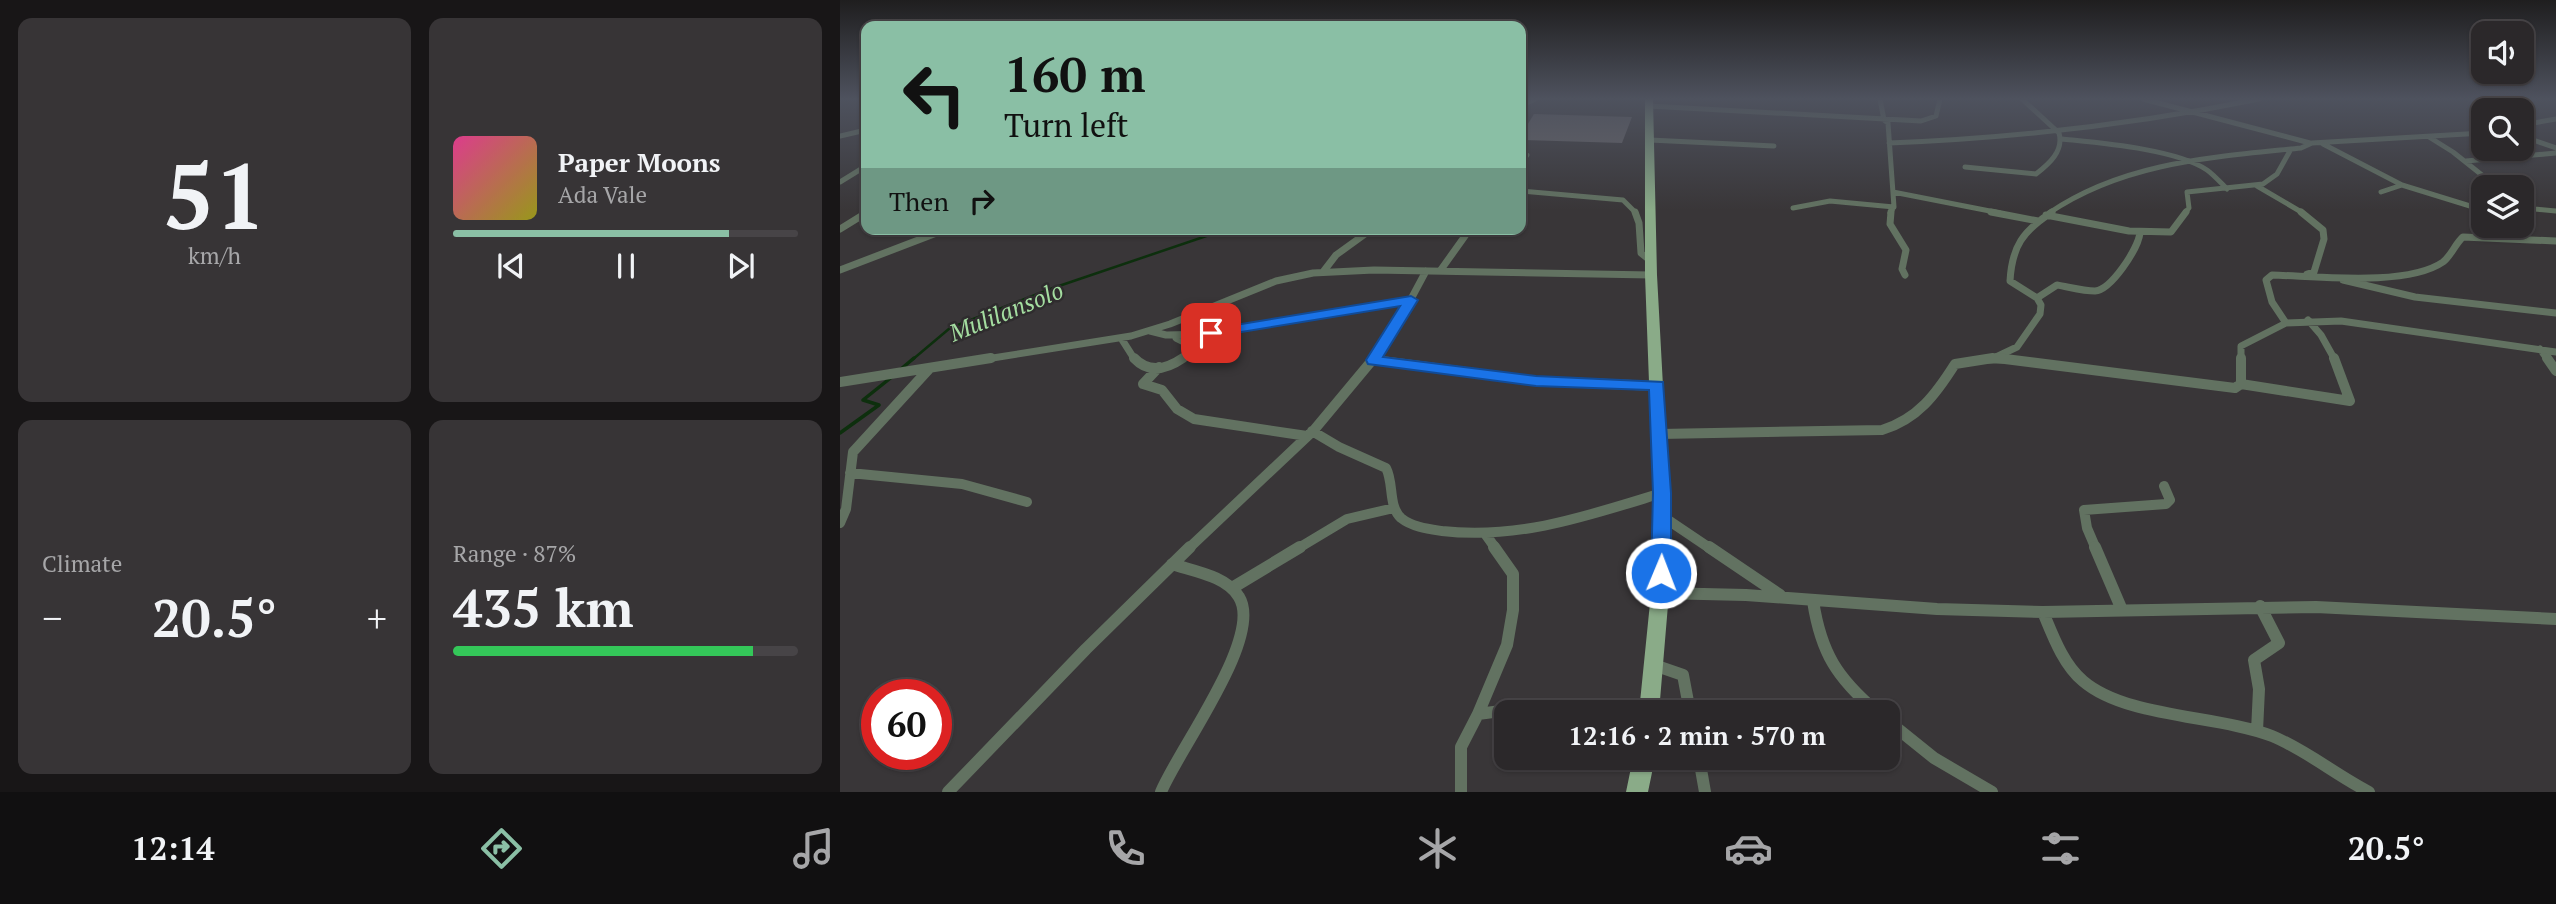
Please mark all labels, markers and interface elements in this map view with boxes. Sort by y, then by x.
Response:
map controls [2471,21,2534,238]
button: sound [2471,21,2534,84]
text: 160 m [1004,41,1146,106]
icon: left [889,49,980,140]
button: search [2471,98,2534,161]
text: Turn left [1004,104,1128,146]
text: 51 [163,134,266,255]
text: Paper Moons [558,145,721,179]
button: layers [2471,175,2534,238]
text: Ada Vale [558,179,647,210]
icon: right [963,182,1001,220]
text: Then [889,184,949,218]
text: km/h [188,240,241,271]
icon: previous [492,247,530,285]
icon: pause [607,247,645,285]
icon: next [722,247,760,285]
water label: Mulilansolo [943,274,1068,349]
pin [1181,303,1241,363]
icon: arrive [1192,314,1230,352]
position arrow [1624,536,1698,610]
text: Range · 87% [453,538,576,569]
text: Climate [42,548,122,579]
text: 435 km [453,573,634,642]
text: 20.5° [152,583,277,652]
text: − [42,593,62,643]
text: + [367,593,387,643]
speed limit sign: 60 [861,679,952,770]
text: 12:16 · 2 min · 570 m [1568,718,1826,752]
icon: directions [477,824,526,873]
icon: music [789,824,838,873]
icon: phone [1101,824,1150,873]
icon: climate [1413,824,1462,873]
icon: car [1724,824,1773,873]
icon: filters [2036,824,2085,873]
text: 12:14 [131,827,215,869]
text: 20.5° [2348,827,2425,869]

